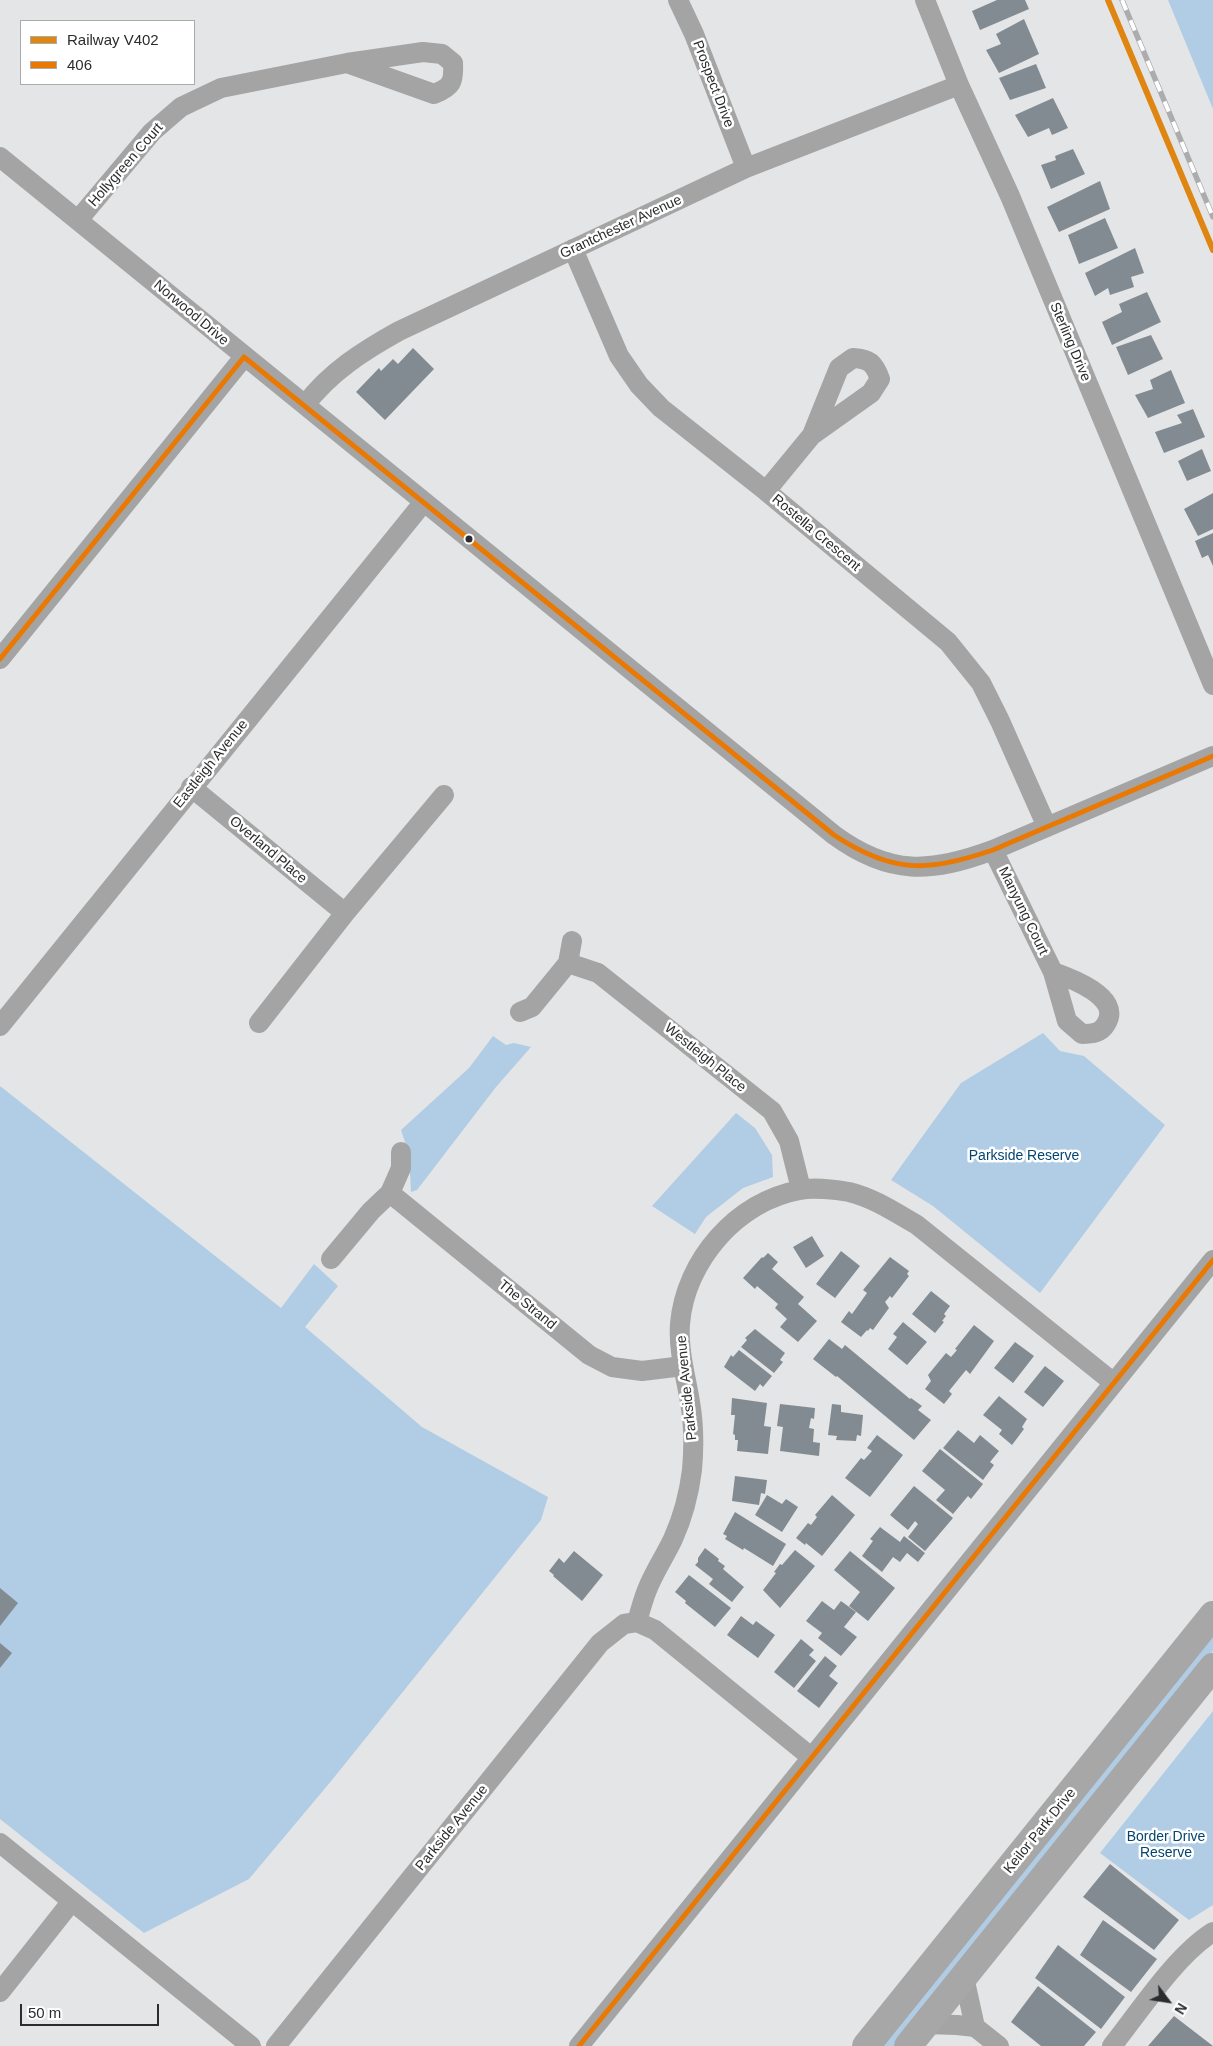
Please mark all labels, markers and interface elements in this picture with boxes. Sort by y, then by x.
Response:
legend [20,20,195,85]
text: Railway V402 [67,31,159,48]
street label: Prospect Drive [689,38,737,130]
text: 406 [67,56,92,73]
street label: Hollygreen Court [85,120,167,210]
street label: Grantchester Avenue [558,191,684,263]
street label: Norwood Drive [150,277,232,349]
street label: Sterling Drive [1046,300,1094,384]
street label: Rostella Crescent [768,491,864,575]
unlabelled marker [464,534,474,544]
street label: Eastleigh Avenue [170,716,252,812]
street label: Overland Place [226,813,310,887]
street label: Manyung Court [994,864,1052,958]
street label: Westleigh Place [661,1020,749,1096]
park label: Parkside Reserve [969,1148,1079,1164]
street label: The Strand [495,1277,559,1333]
street label: Parkside Avenue [673,1335,701,1441]
street label: Parkside Avenue [412,1782,492,1874]
street label: Keilor Park Drive [1000,1785,1080,1877]
park label: Border Drive Reserve [1127,1829,1205,1861]
north arrow [1143,1976,1193,2026]
scale bar [22,1994,161,2026]
text: N [1171,2000,1190,2017]
text: 50 m [28,2004,61,2021]

